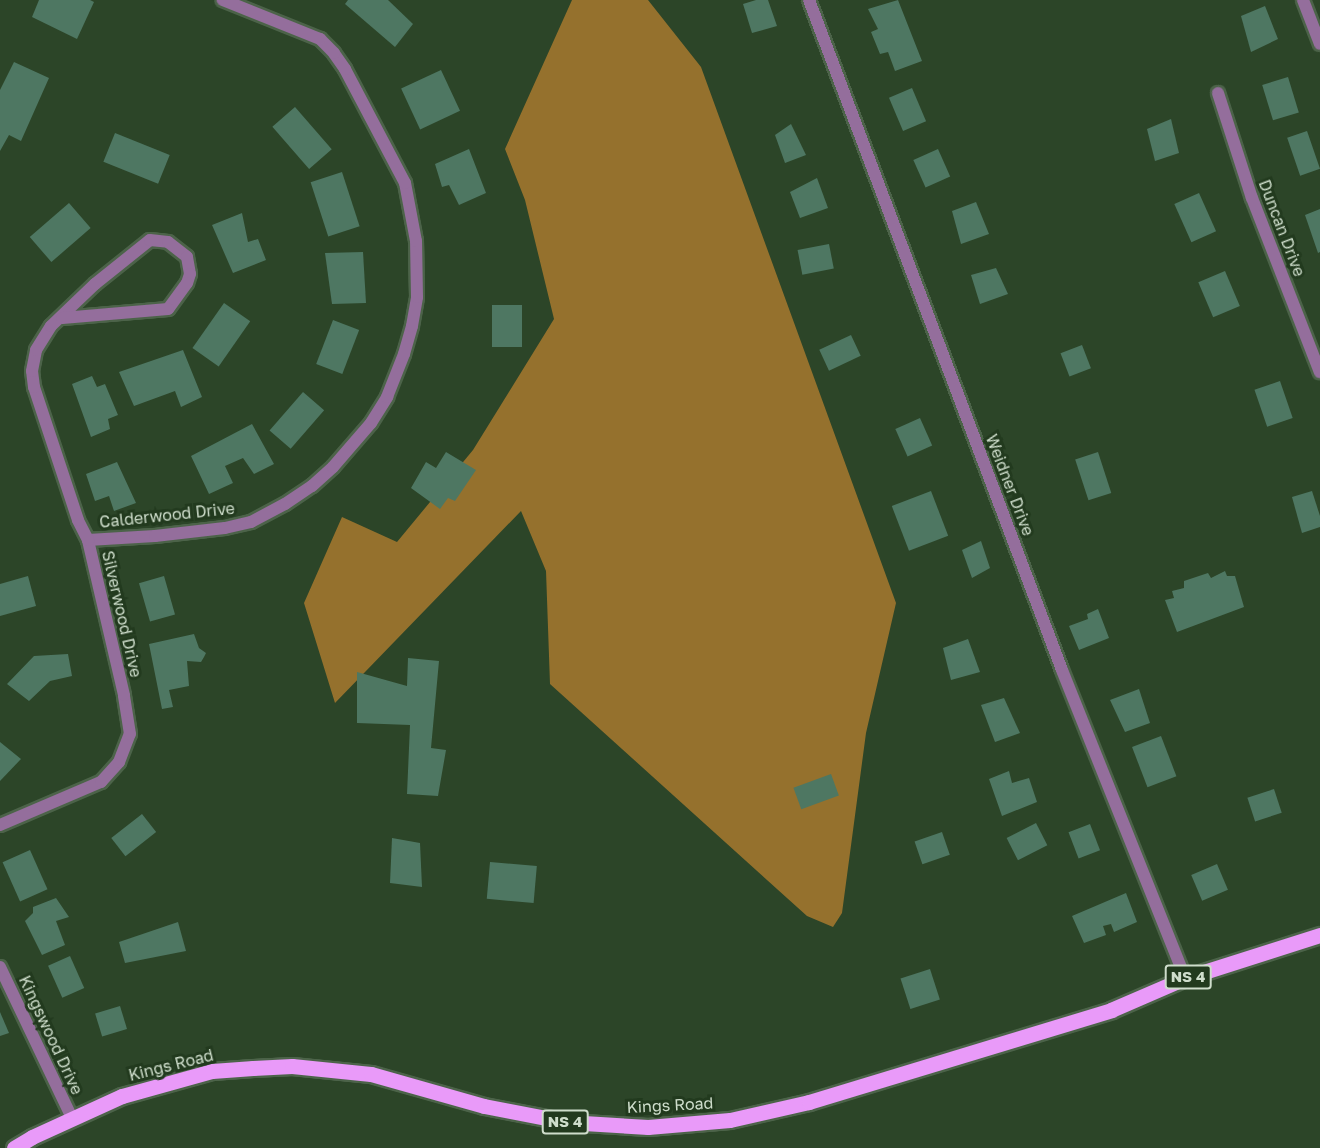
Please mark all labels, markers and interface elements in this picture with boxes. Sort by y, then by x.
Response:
street label: Duncan Drive [1255,177,1309,279]
street label: Weidner Drive [982,432,1038,538]
street label: Calderwood Drive [98,498,236,532]
street label: Silverwood Drive [98,549,146,679]
road number: NS 4 [1164,965,1212,989]
street label: Kingswood Drive [15,972,87,1098]
street label: Kings Road [127,1045,215,1085]
street label: Kings Road [626,1093,714,1117]
road number: NS 4 [541,1110,589,1134]

